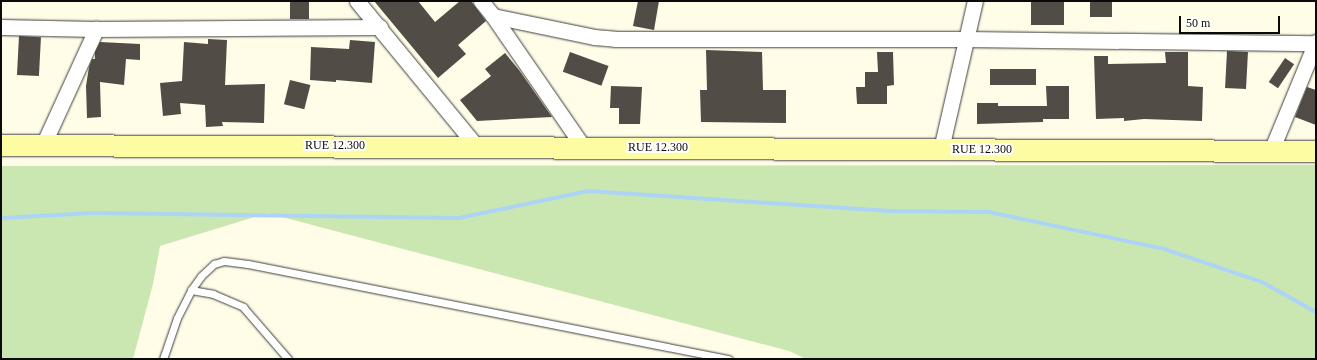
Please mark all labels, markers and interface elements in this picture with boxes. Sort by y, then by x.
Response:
scale bar [1181,8,1282,34]
text: 50 m [1186,16,1210,30]
street label: RUE 12.300 [305,139,365,153]
street label: RUE 12.300 [628,141,688,155]
street label: RUE 12.300 [952,143,1012,157]

